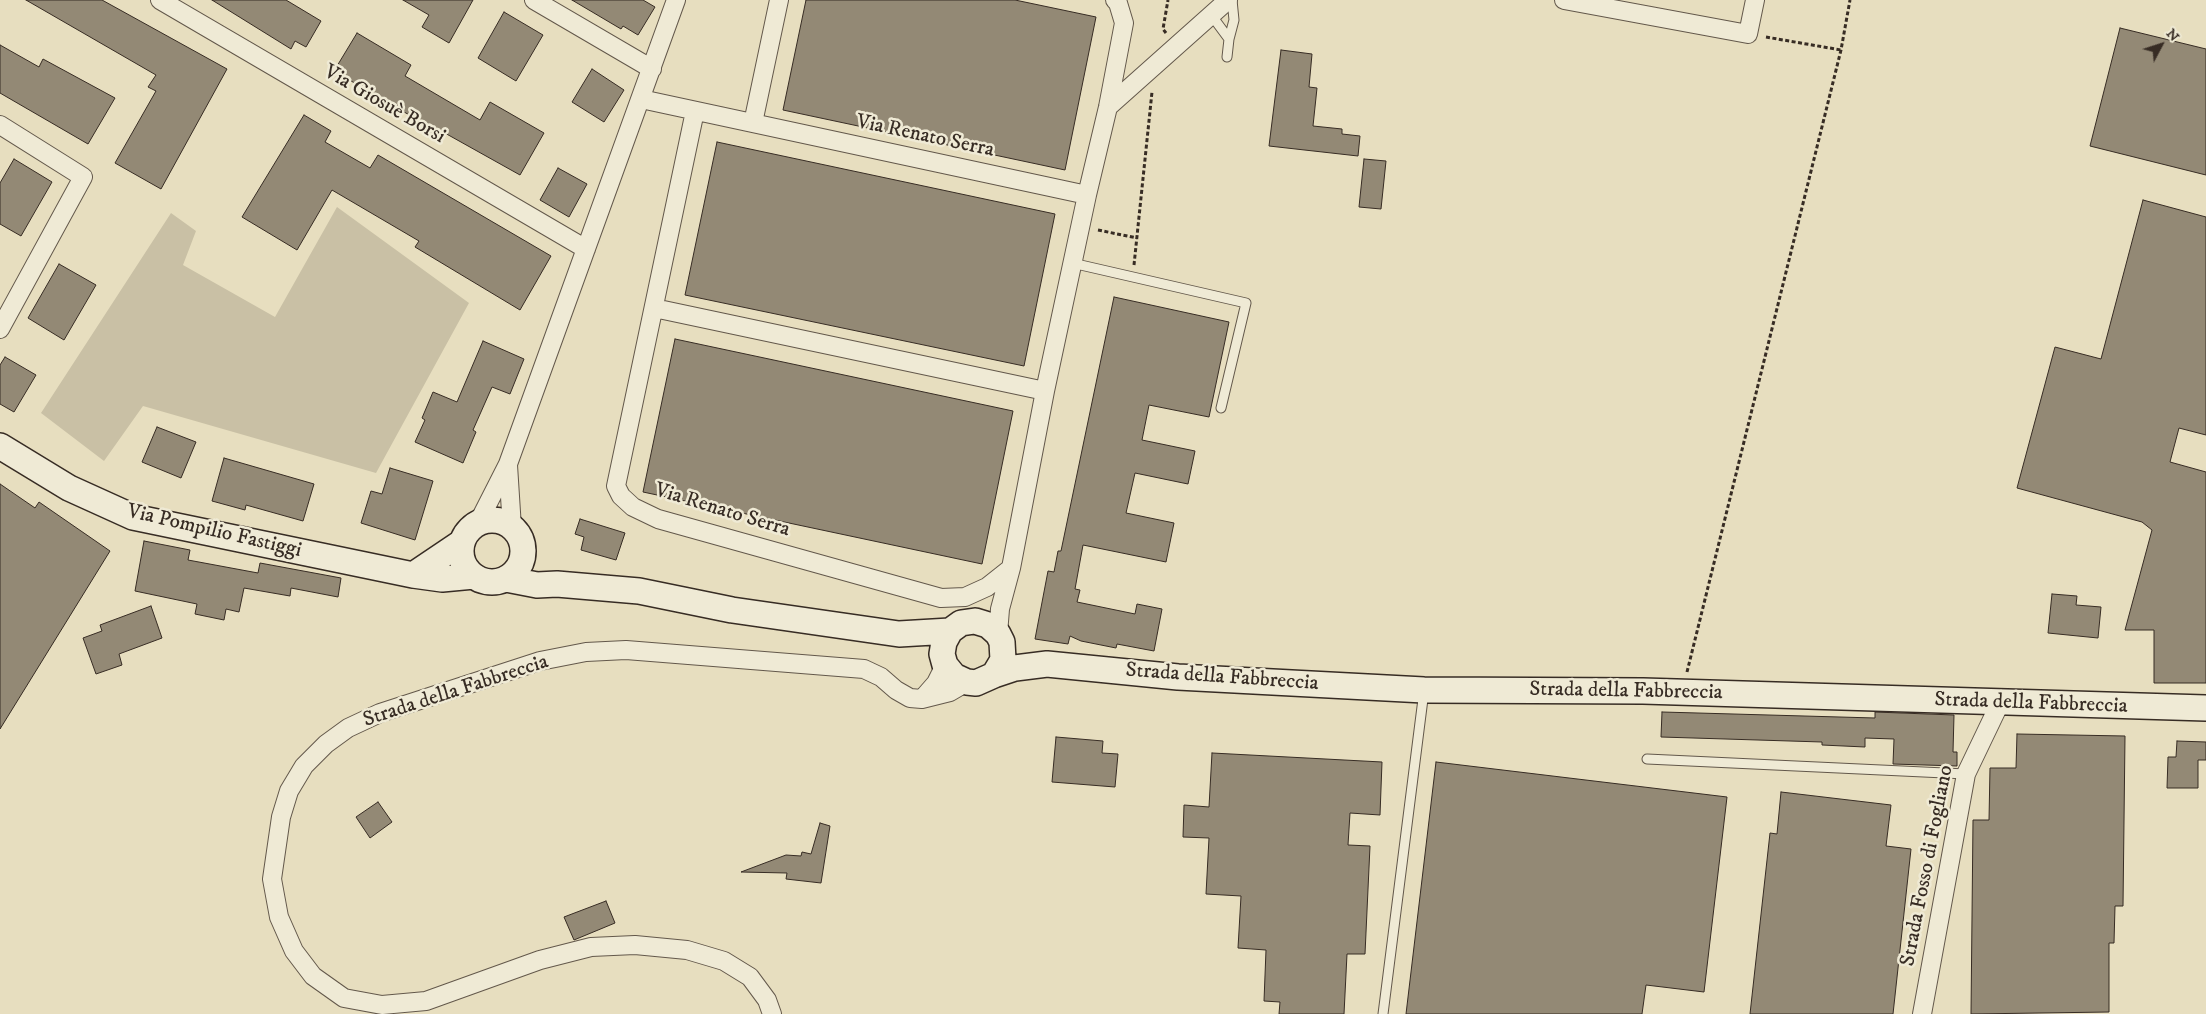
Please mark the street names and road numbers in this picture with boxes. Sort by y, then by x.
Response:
street label: Via Giosuè Borsi [319,60,449,150]
street label: Via Renato Serra [854,110,996,164]
street label: Via Renato Serra [651,478,793,544]
street label: Via Pompilio Fastiggi [124,500,304,564]
street label: Strada della Fabbreccia [360,650,552,734]
street label: Strada della Fabbreccia [1125,659,1319,697]
street label: Strada della Fabbreccia [1529,678,1723,706]
street label: Strada della Fabbreccia [1934,688,2128,720]
street label: Strada Fosso di Fogliano [1896,763,1960,969]

